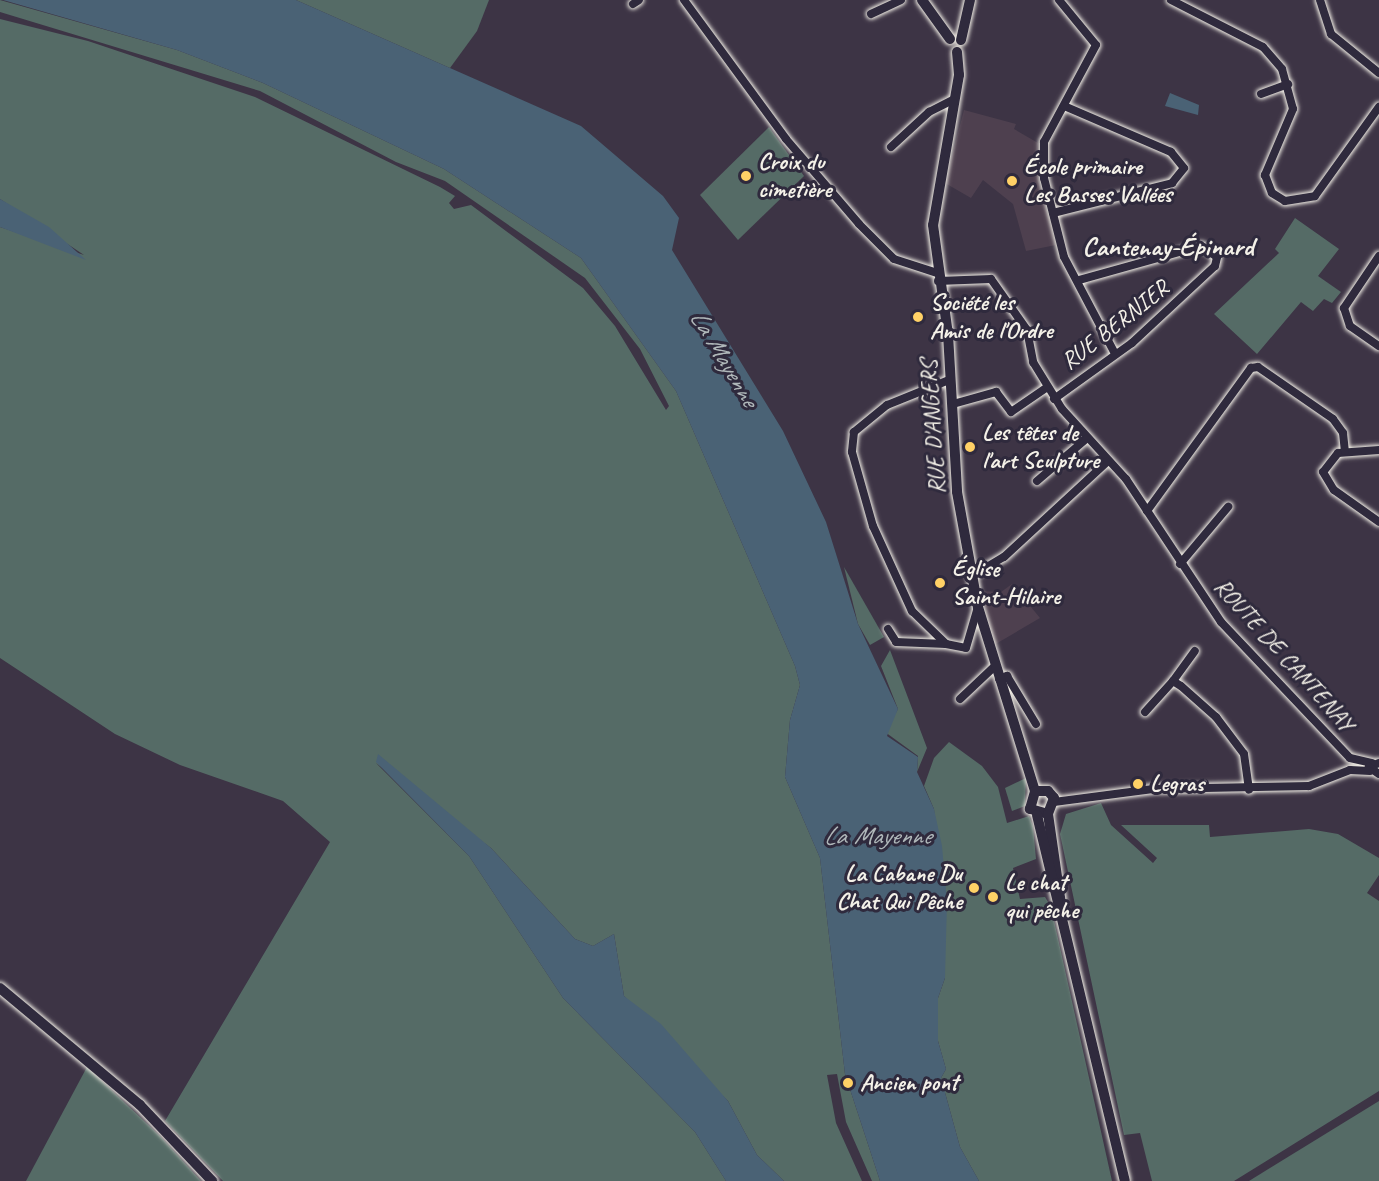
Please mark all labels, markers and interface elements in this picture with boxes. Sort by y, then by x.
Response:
place label: Croix du cimetière [758,148,831,204]
place label: École primaire Les Basses Vallées [1024,153,1173,209]
marker: Croix du cimetière [739,169,753,183]
marker: École primaire Les Basses Vallées [1005,174,1019,188]
district label: Cantenay-Épinard [1082,231,1254,263]
street label: RUE BERNIER [1055,274,1175,376]
place label: Société les Amis de l'Ordre [930,289,1052,345]
water label: La Mayenne [683,304,765,412]
marker: Société les Amis de l'Ordre [911,310,925,324]
street label: RUE D'ANGERS [914,359,952,495]
place label: Les têtes de l'art Sculpture [982,419,1098,475]
marker: Les têtes de l'art Sculpture [963,440,977,454]
place label: Église Saint-Hilaire [952,555,1060,611]
street label: ROUTE DE CANTENAY [1208,573,1360,737]
marker: Église Saint-Hilaire [933,576,947,590]
place label: Legras [1150,770,1204,798]
marker: Legras [1131,777,1145,791]
water label: La Mayenne [823,820,931,852]
place label: La Cabane Du Chat Qui Pêche [837,860,962,916]
place label: Le chat qui pêche [1005,869,1078,925]
marker: La Cabane Du Chat Qui Pêche [967,881,981,895]
marker: Le chat qui pêche [986,890,1000,904]
place label: Ancien pont [860,1069,958,1097]
marker: Ancien pont [841,1076,855,1090]

